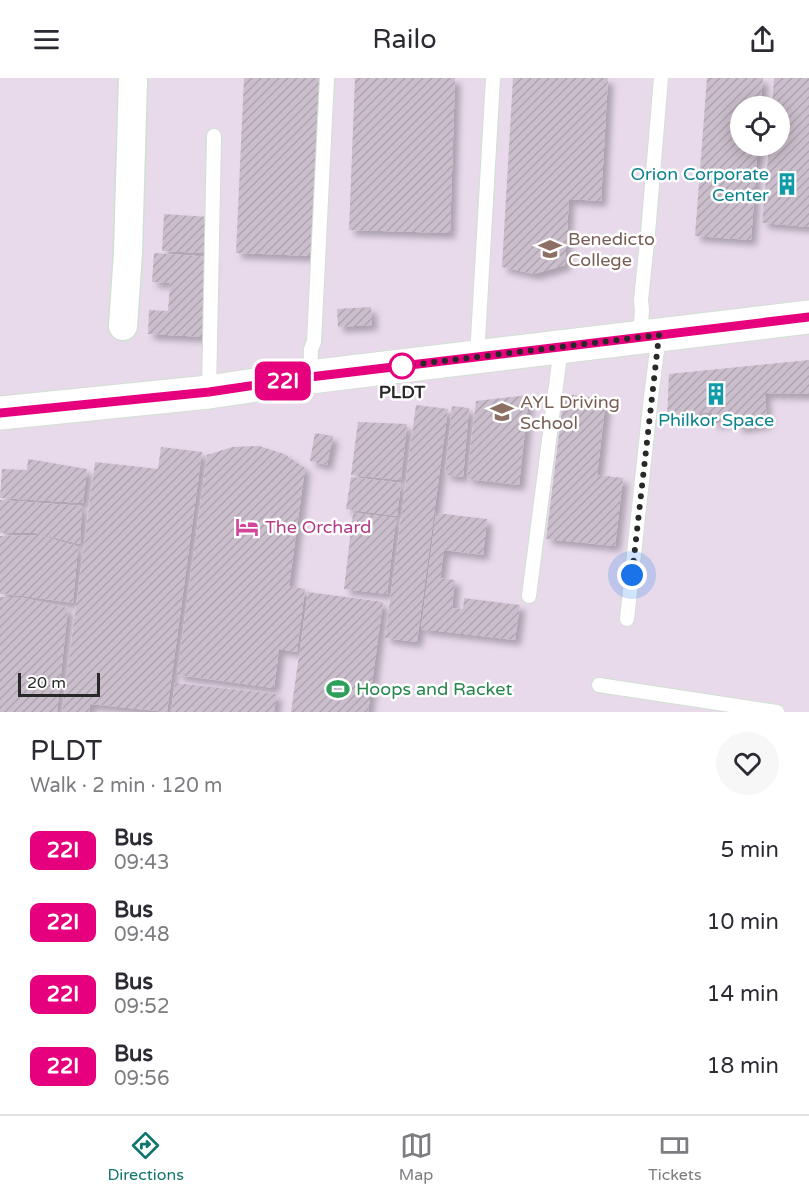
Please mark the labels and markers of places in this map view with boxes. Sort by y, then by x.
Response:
place label: Orion Corporate Center [630,163,769,206]
building icon: Orion Corporate Center [774,171,800,197]
place label: Benedicto College [568,228,655,271]
school or university icon: Benedicto College [537,236,563,262]
marker: PLDT [389,353,415,379]
place label: PLDT [379,381,426,403]
building icon: Philkor Space [703,381,729,407]
place label: AYL Driving School [520,391,620,434]
school or university icon: AYL Driving School [489,399,515,425]
place label: Philkor Space [658,409,774,431]
hotel icon: The Orchard [234,514,260,540]
place label: The Orchard [265,516,371,538]
sports icon: Hoops and Racket [325,676,351,702]
place label: Hoops and Racket [356,678,512,700]

